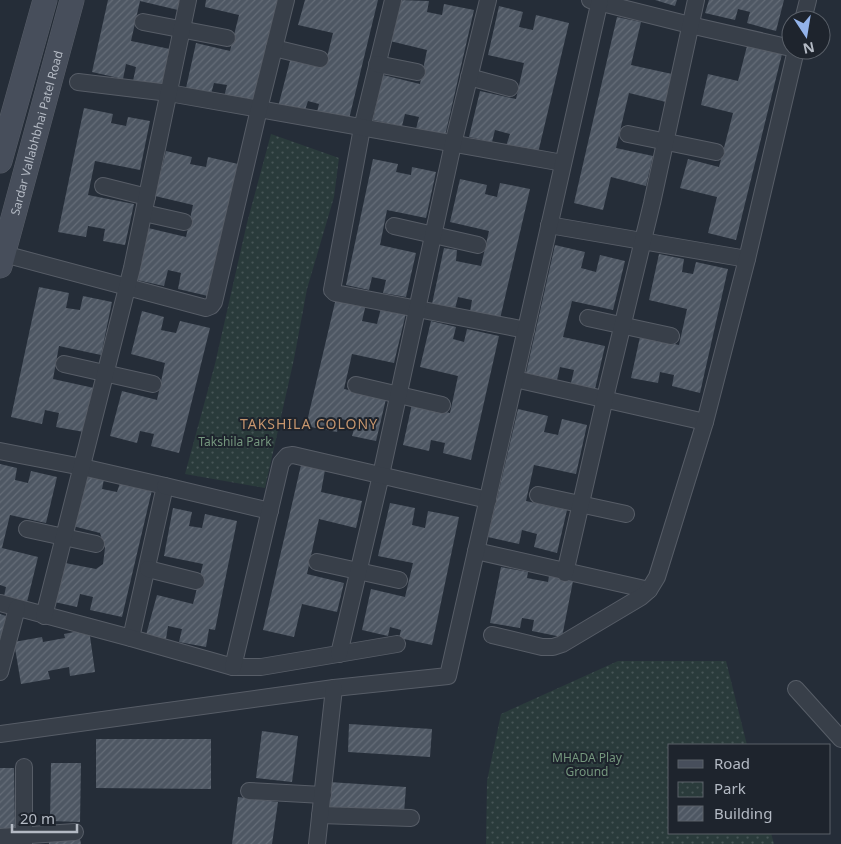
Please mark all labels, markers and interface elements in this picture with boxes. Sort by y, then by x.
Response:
north arrow [781,10,831,60]
text: N [801,38,816,59]
street label: Sardar Vallabhbhai Patel Road [6,49,66,217]
district label: TAKSHILA COLONY [240,414,378,433]
park label: Takshila Park [198,433,272,450]
legend [668,744,831,834]
park label: MHADA Play Ground [552,749,623,780]
text: Road [714,753,750,773]
text: Park [714,778,746,798]
scale bar [12,802,78,834]
text: Building [714,803,772,823]
text: 20 m [20,808,55,828]

